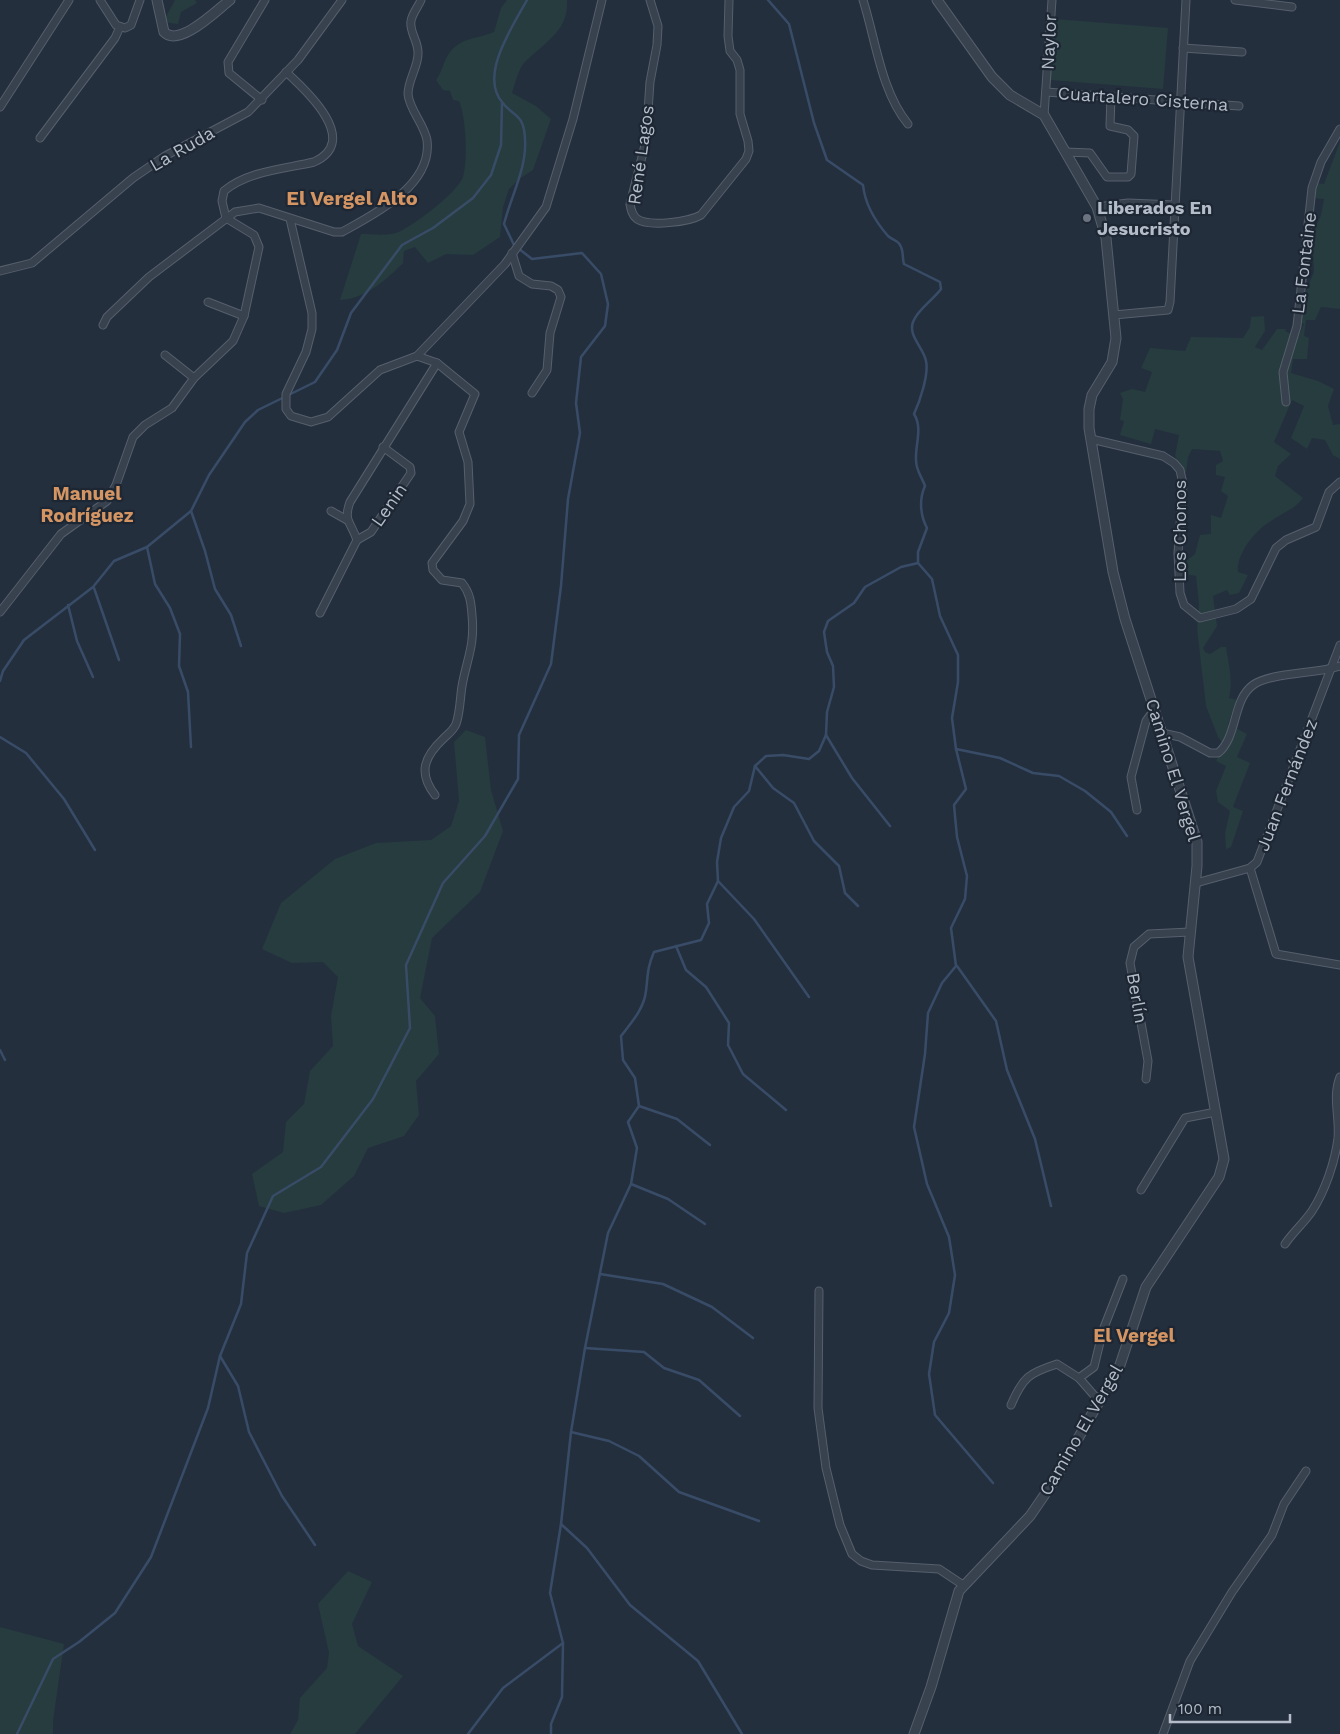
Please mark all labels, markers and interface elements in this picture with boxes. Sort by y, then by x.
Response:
street label: Naylor [1037,14,1060,70]
street label: Cuartalero Cisterna [1057,82,1229,115]
street label: René Lagos [623,104,658,206]
street label: La Ruda [146,122,218,175]
district label: El Vergel Alto [286,186,418,210]
place label: Liberados En Jesucristo [1097,197,1212,239]
street label: La Fontaine [1287,211,1320,315]
marker: Liberados En Jesucristo [1081,212,1093,224]
street label: Lenin [366,479,411,530]
street label: Los Chonos [1169,480,1190,582]
district label: Manuel Rodríguez [40,482,134,527]
street label: Camino El Vergel [1142,696,1205,844]
street label: Juan Fernández [1252,716,1321,854]
street label: Berlín [1123,971,1152,1025]
district label: El Vergel [1093,1324,1176,1347]
street label: Camino El Vergel [1034,1360,1127,1499]
scale bar [1170,1692,1290,1724]
text: 100 m [1178,1700,1222,1718]

